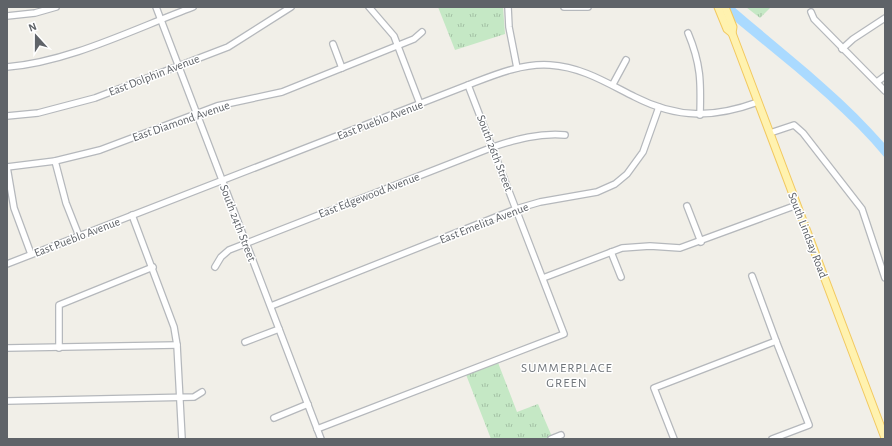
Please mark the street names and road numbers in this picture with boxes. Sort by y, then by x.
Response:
street label: East Dolphin Avenue [107,52,201,98]
street label: East Pueblo Avenue [335,98,425,142]
street label: East Diamond Avenue [131,99,231,143]
street label: South 26th Street [475,113,515,193]
street label: East Edgewood Avenue [317,170,421,220]
street label: South 24th Street [218,183,258,263]
street label: South Lindsay Road [785,191,830,280]
street label: East Emelita Avenue [438,200,530,246]
street label: East Pueblo Avenue [32,215,122,259]

